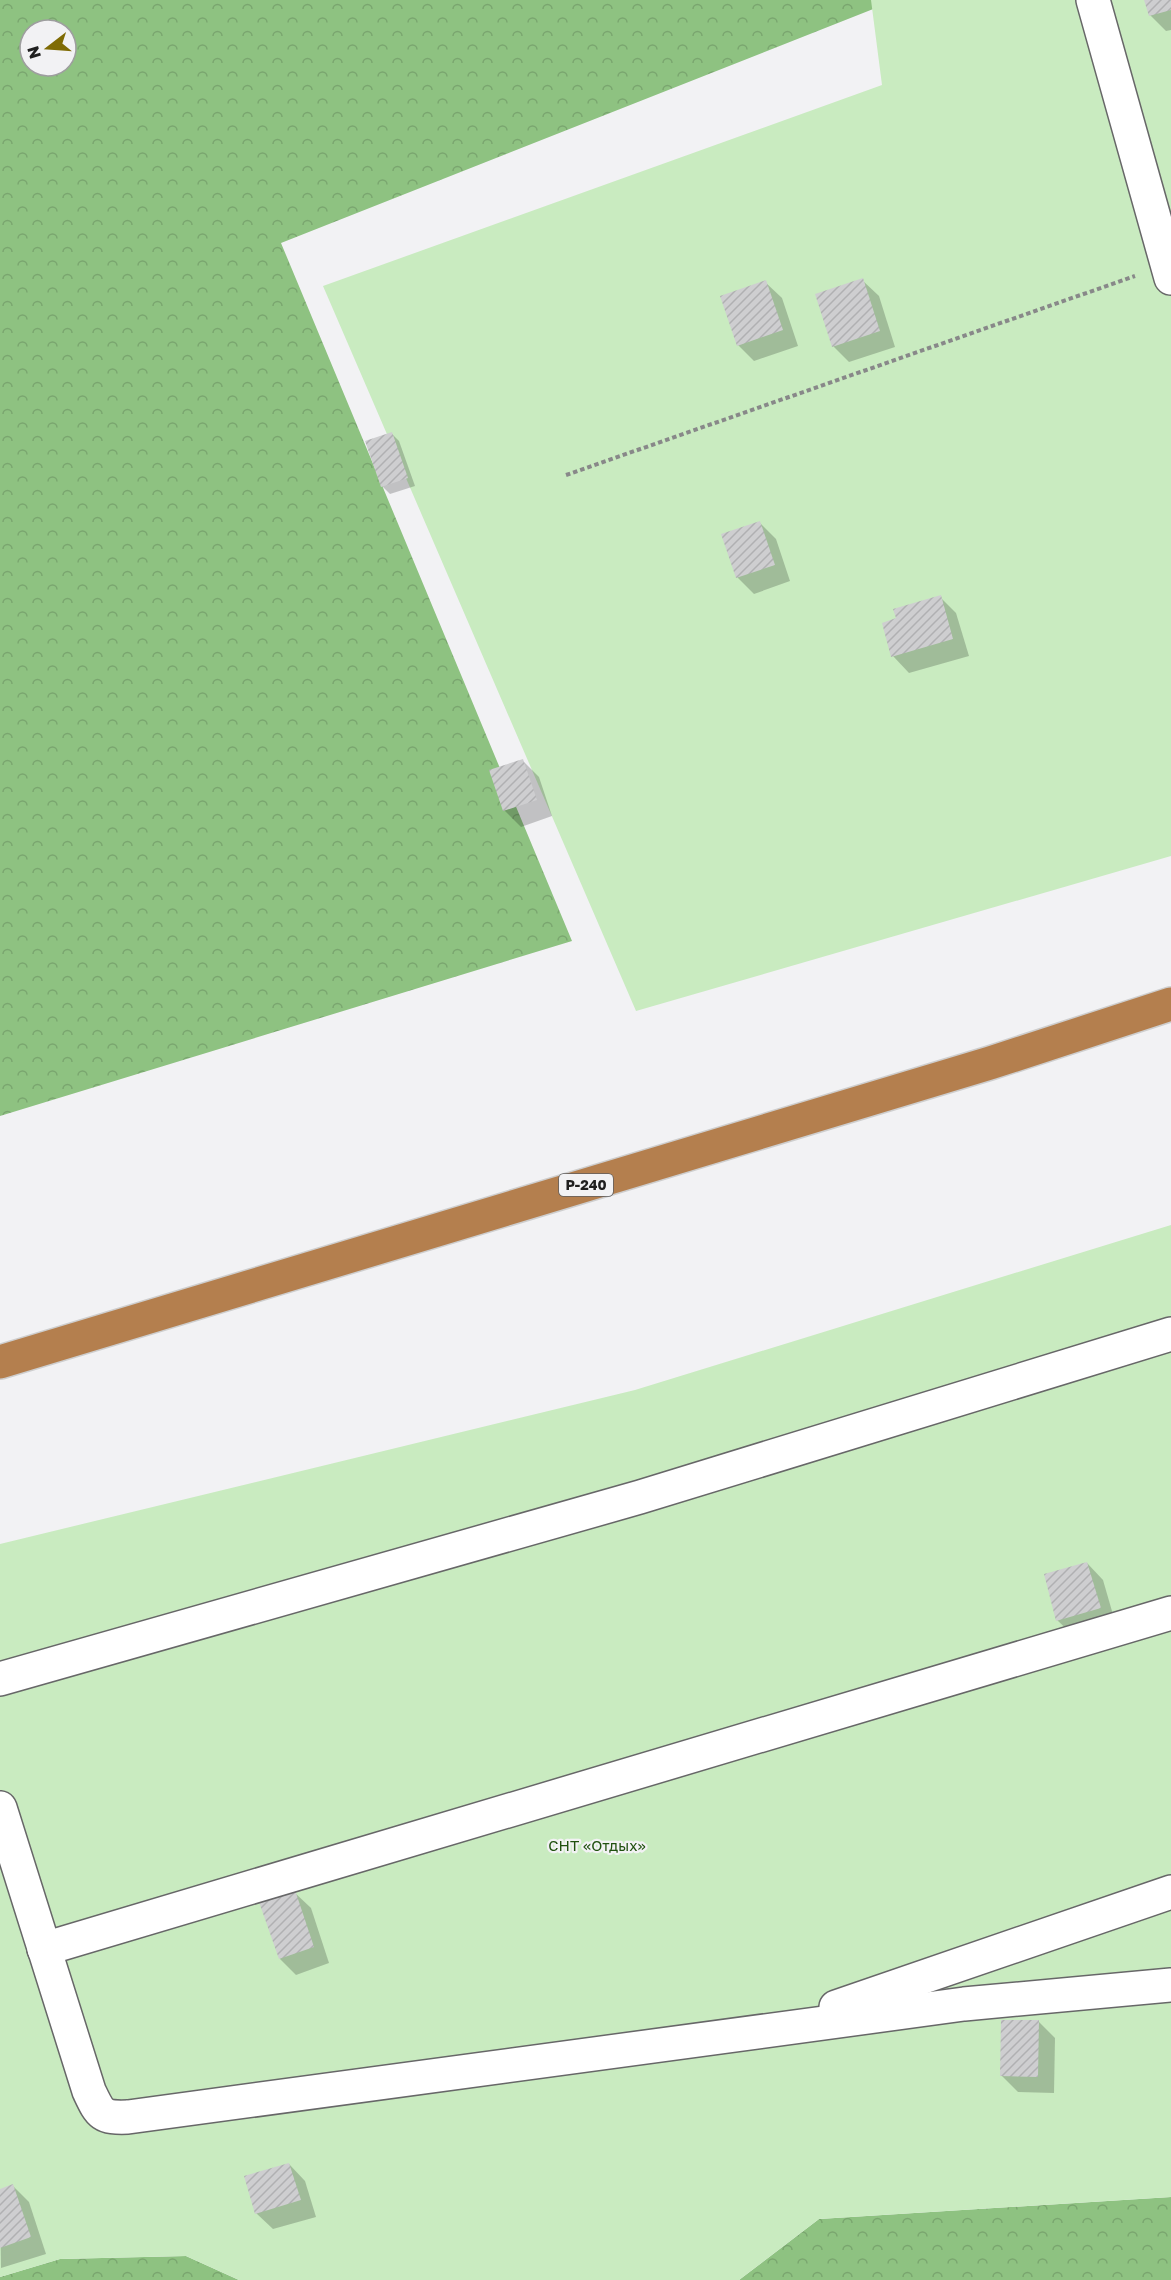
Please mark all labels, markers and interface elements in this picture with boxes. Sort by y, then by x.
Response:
north arrow [18,18,78,78]
text: N [22,44,45,61]
road number: Р-240 [559,1174,613,1196]
park label: СНТ «Отдых» [548,1836,646,1854]

